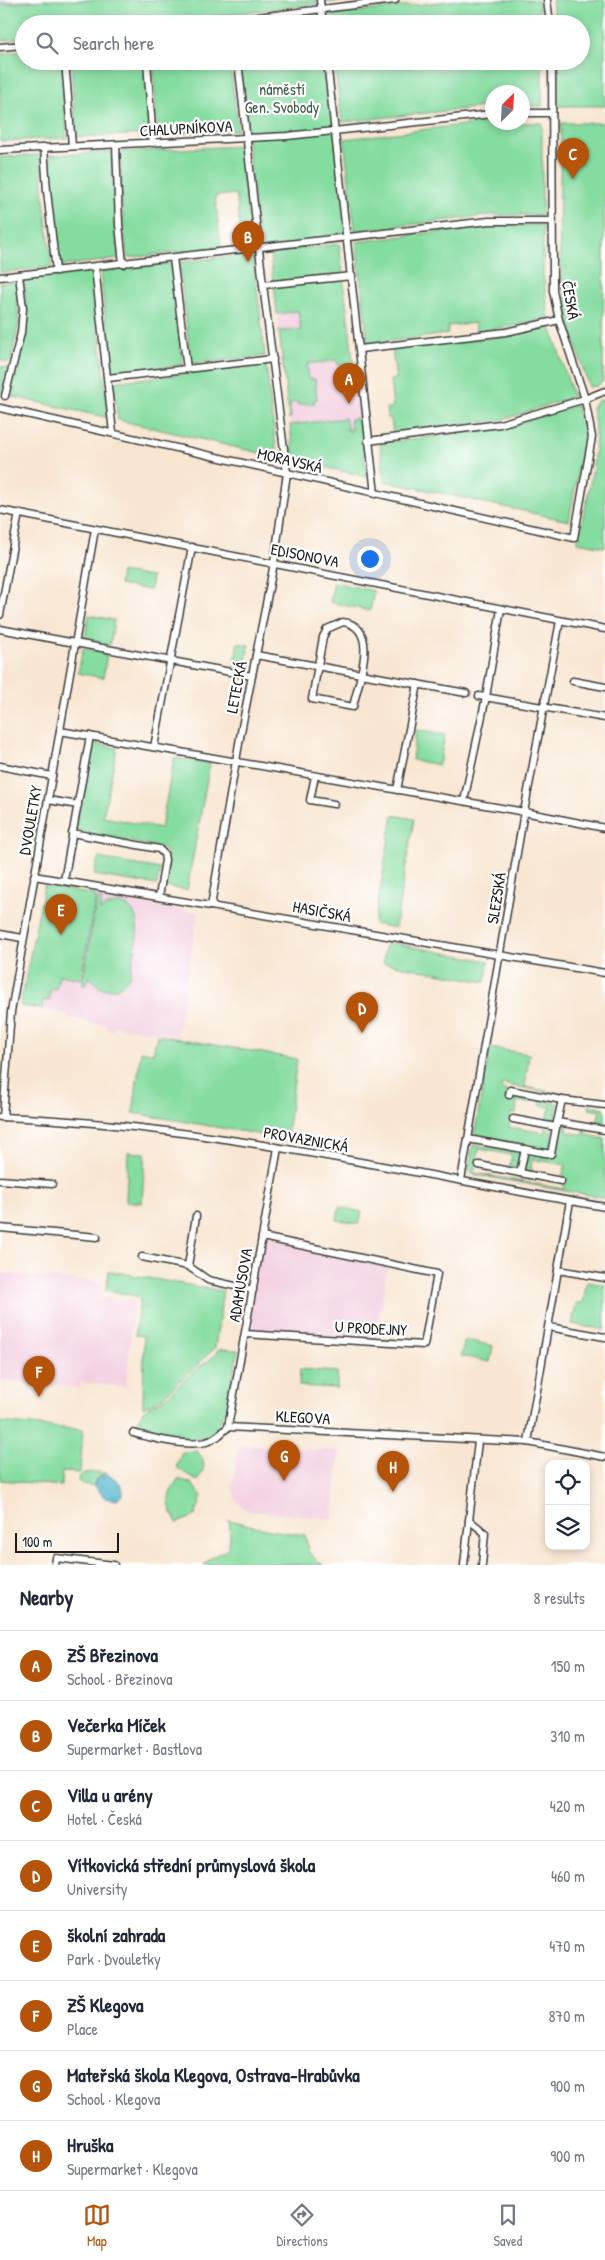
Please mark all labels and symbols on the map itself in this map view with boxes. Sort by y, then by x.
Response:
park label: náměstí Gen. Svobody [245,78,320,118]
north arrow [485,85,530,130]
street label: CHALUPNÍKOVA [139,115,233,141]
pin: C [557,138,589,179]
pin: B [232,221,264,262]
street label: ČESKÁ [557,279,585,321]
pin: A [333,363,365,404]
street label: MORAVSKÁ [255,442,325,478]
street label: EDISONOVA [269,538,341,572]
your location [357,546,383,572]
street label: LETECKÁ [220,659,252,715]
street label: DVOULETKY [13,783,47,857]
street label: SLEZSKÁ [481,870,511,925]
pin: E [45,894,77,935]
street label: HASIČSKÁ [291,895,353,927]
pin: D [346,992,378,1033]
street label: PROVAZNICKÁ [262,1121,350,1157]
street label: ADAMUSOVA [223,1246,257,1324]
street label: U PRODEJNY [334,1315,408,1341]
pin: F [23,1356,55,1397]
street label: KLEGOVA [275,1405,331,1429]
pin: G [268,1440,300,1481]
pin: H [377,1451,409,1492]
scale bar [15,1530,119,1553]

